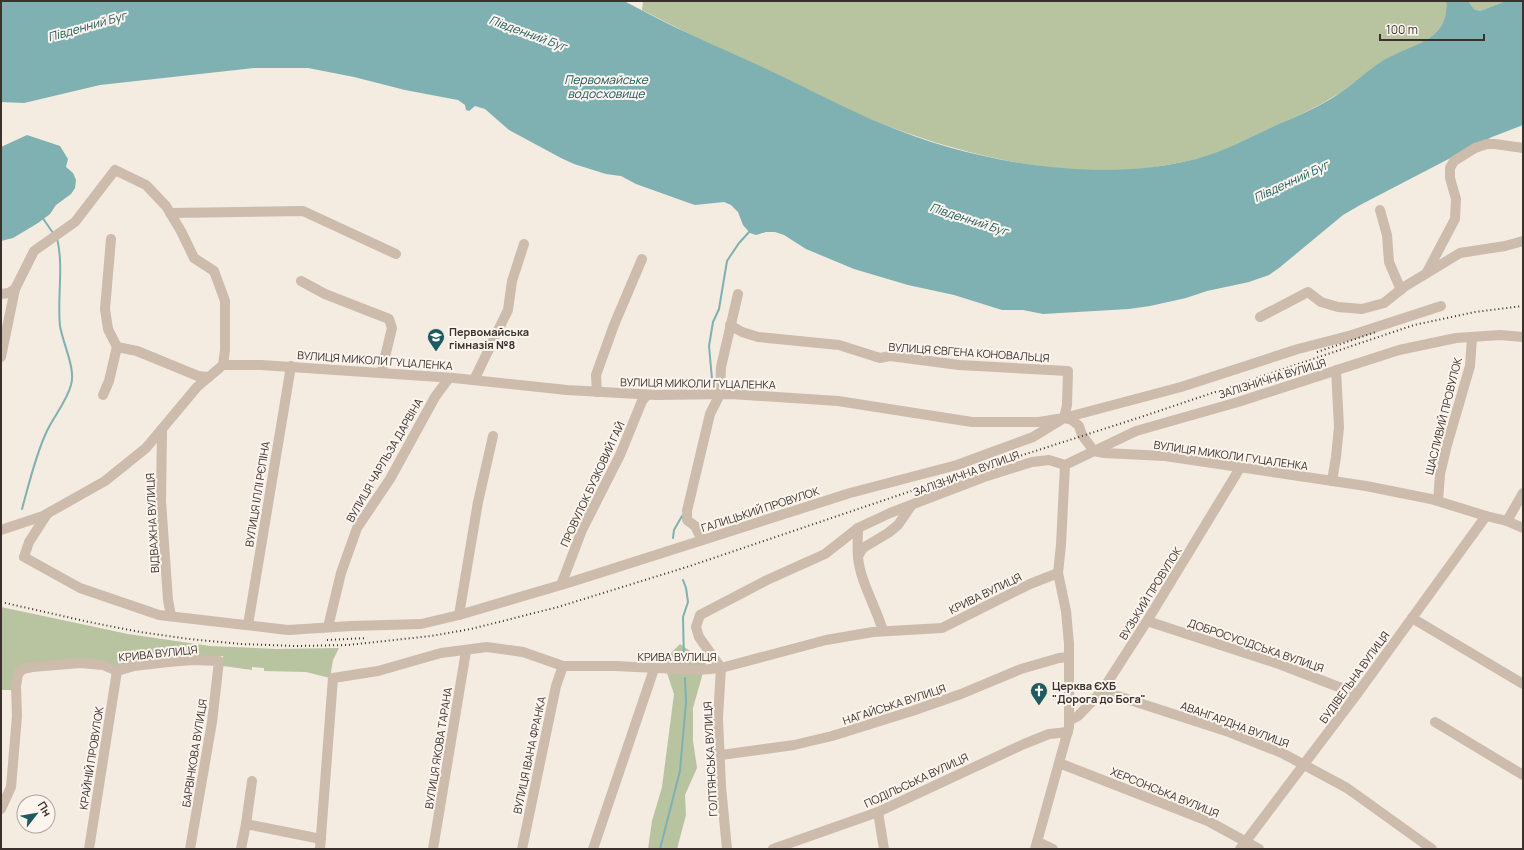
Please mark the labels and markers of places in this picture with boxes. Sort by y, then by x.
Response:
place label: Первомайська гімназія №8 [449,324,529,352]
school or university icon: Первомайська гімназія №8 [426,327,446,352]
place label: Церква ЄХБ "Дорога до Бога" [1052,678,1146,706]
church icon: Церква ЄХБ "Дорога до Бога" [1029,681,1049,706]

